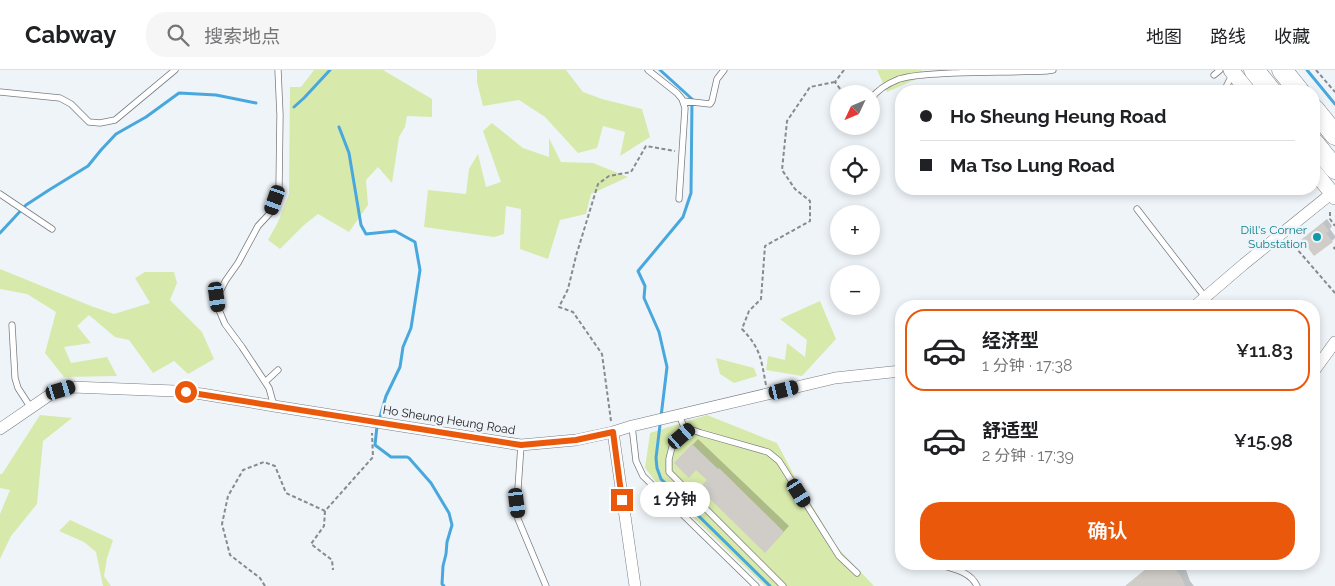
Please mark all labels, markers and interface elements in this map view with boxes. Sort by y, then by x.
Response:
search box [146,12,496,57]
text: Cabway [25,20,116,49]
icon: search [164,21,192,49]
text: 搜索地点 [204,25,280,47]
text: 地图 [1146,26,1182,47]
text: 路线 [1210,26,1246,47]
text: 收藏 [1274,26,1310,47]
north arrow [830,85,880,135]
map controls [830,85,880,315]
text: Ho Sheung Heung Road [950,105,1167,127]
button: locate [830,145,880,195]
text: Ma Tso Lung Road [950,154,1115,176]
car [263,183,286,217]
button: + [830,205,880,255]
place label: Dill's Corner Substation [1241,223,1308,251]
marker: Dill's Corner Substation [1311,231,1323,243]
button: − [830,265,880,315]
car [207,281,226,313]
icon: car [922,328,967,373]
text: 经济型 [982,329,1039,351]
text: ¥11.83 [1236,339,1293,361]
text: 1 分钟 · 17:38 [982,356,1072,375]
car [44,378,77,402]
car [767,379,800,401]
route start [175,381,197,403]
street label: Ho Sheung Heung Road [382,403,516,437]
icon: car [922,418,967,463]
text: 舒适型 [982,419,1039,441]
car [665,420,698,452]
text: ¥15.98 [1234,429,1293,451]
text: 2 分钟 · 17:39 [982,446,1074,465]
car [784,476,813,510]
callout: 1 分钟 [640,482,710,518]
car [507,487,526,519]
route end [611,489,633,511]
text: 1 分钟 [653,490,697,509]
button: 确认 [920,502,1295,560]

